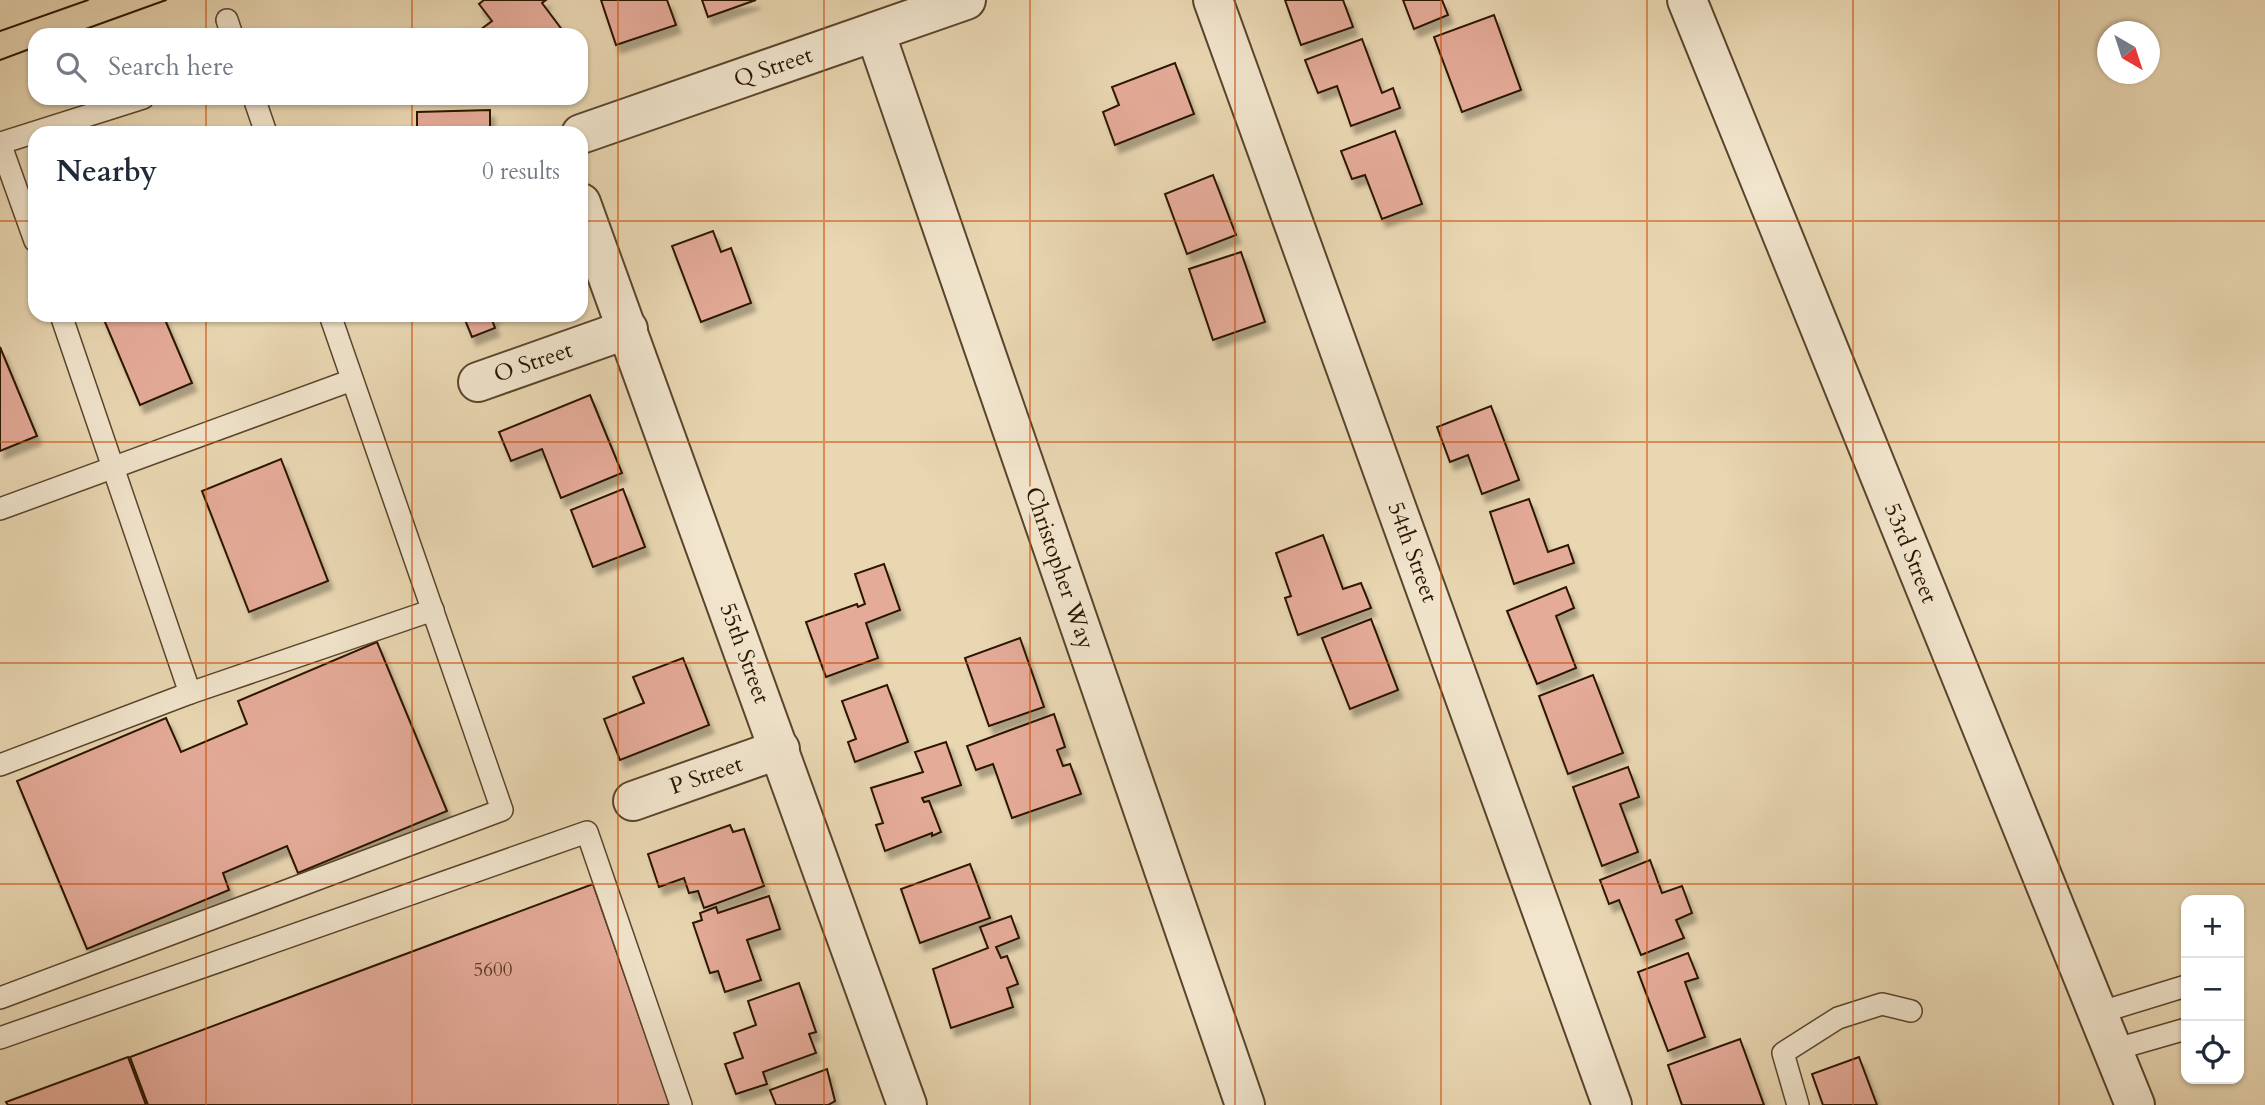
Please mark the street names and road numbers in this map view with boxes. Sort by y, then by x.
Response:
street label: Q Street [729,39,817,95]
street label: O Street [489,334,577,390]
street label: Christopher Way [1018,483,1102,653]
street label: 54th Street [1380,497,1446,607]
street label: 53rd Street [1877,498,1945,608]
street label: 55th Street [712,598,778,708]
street label: P Street [665,748,747,802]

